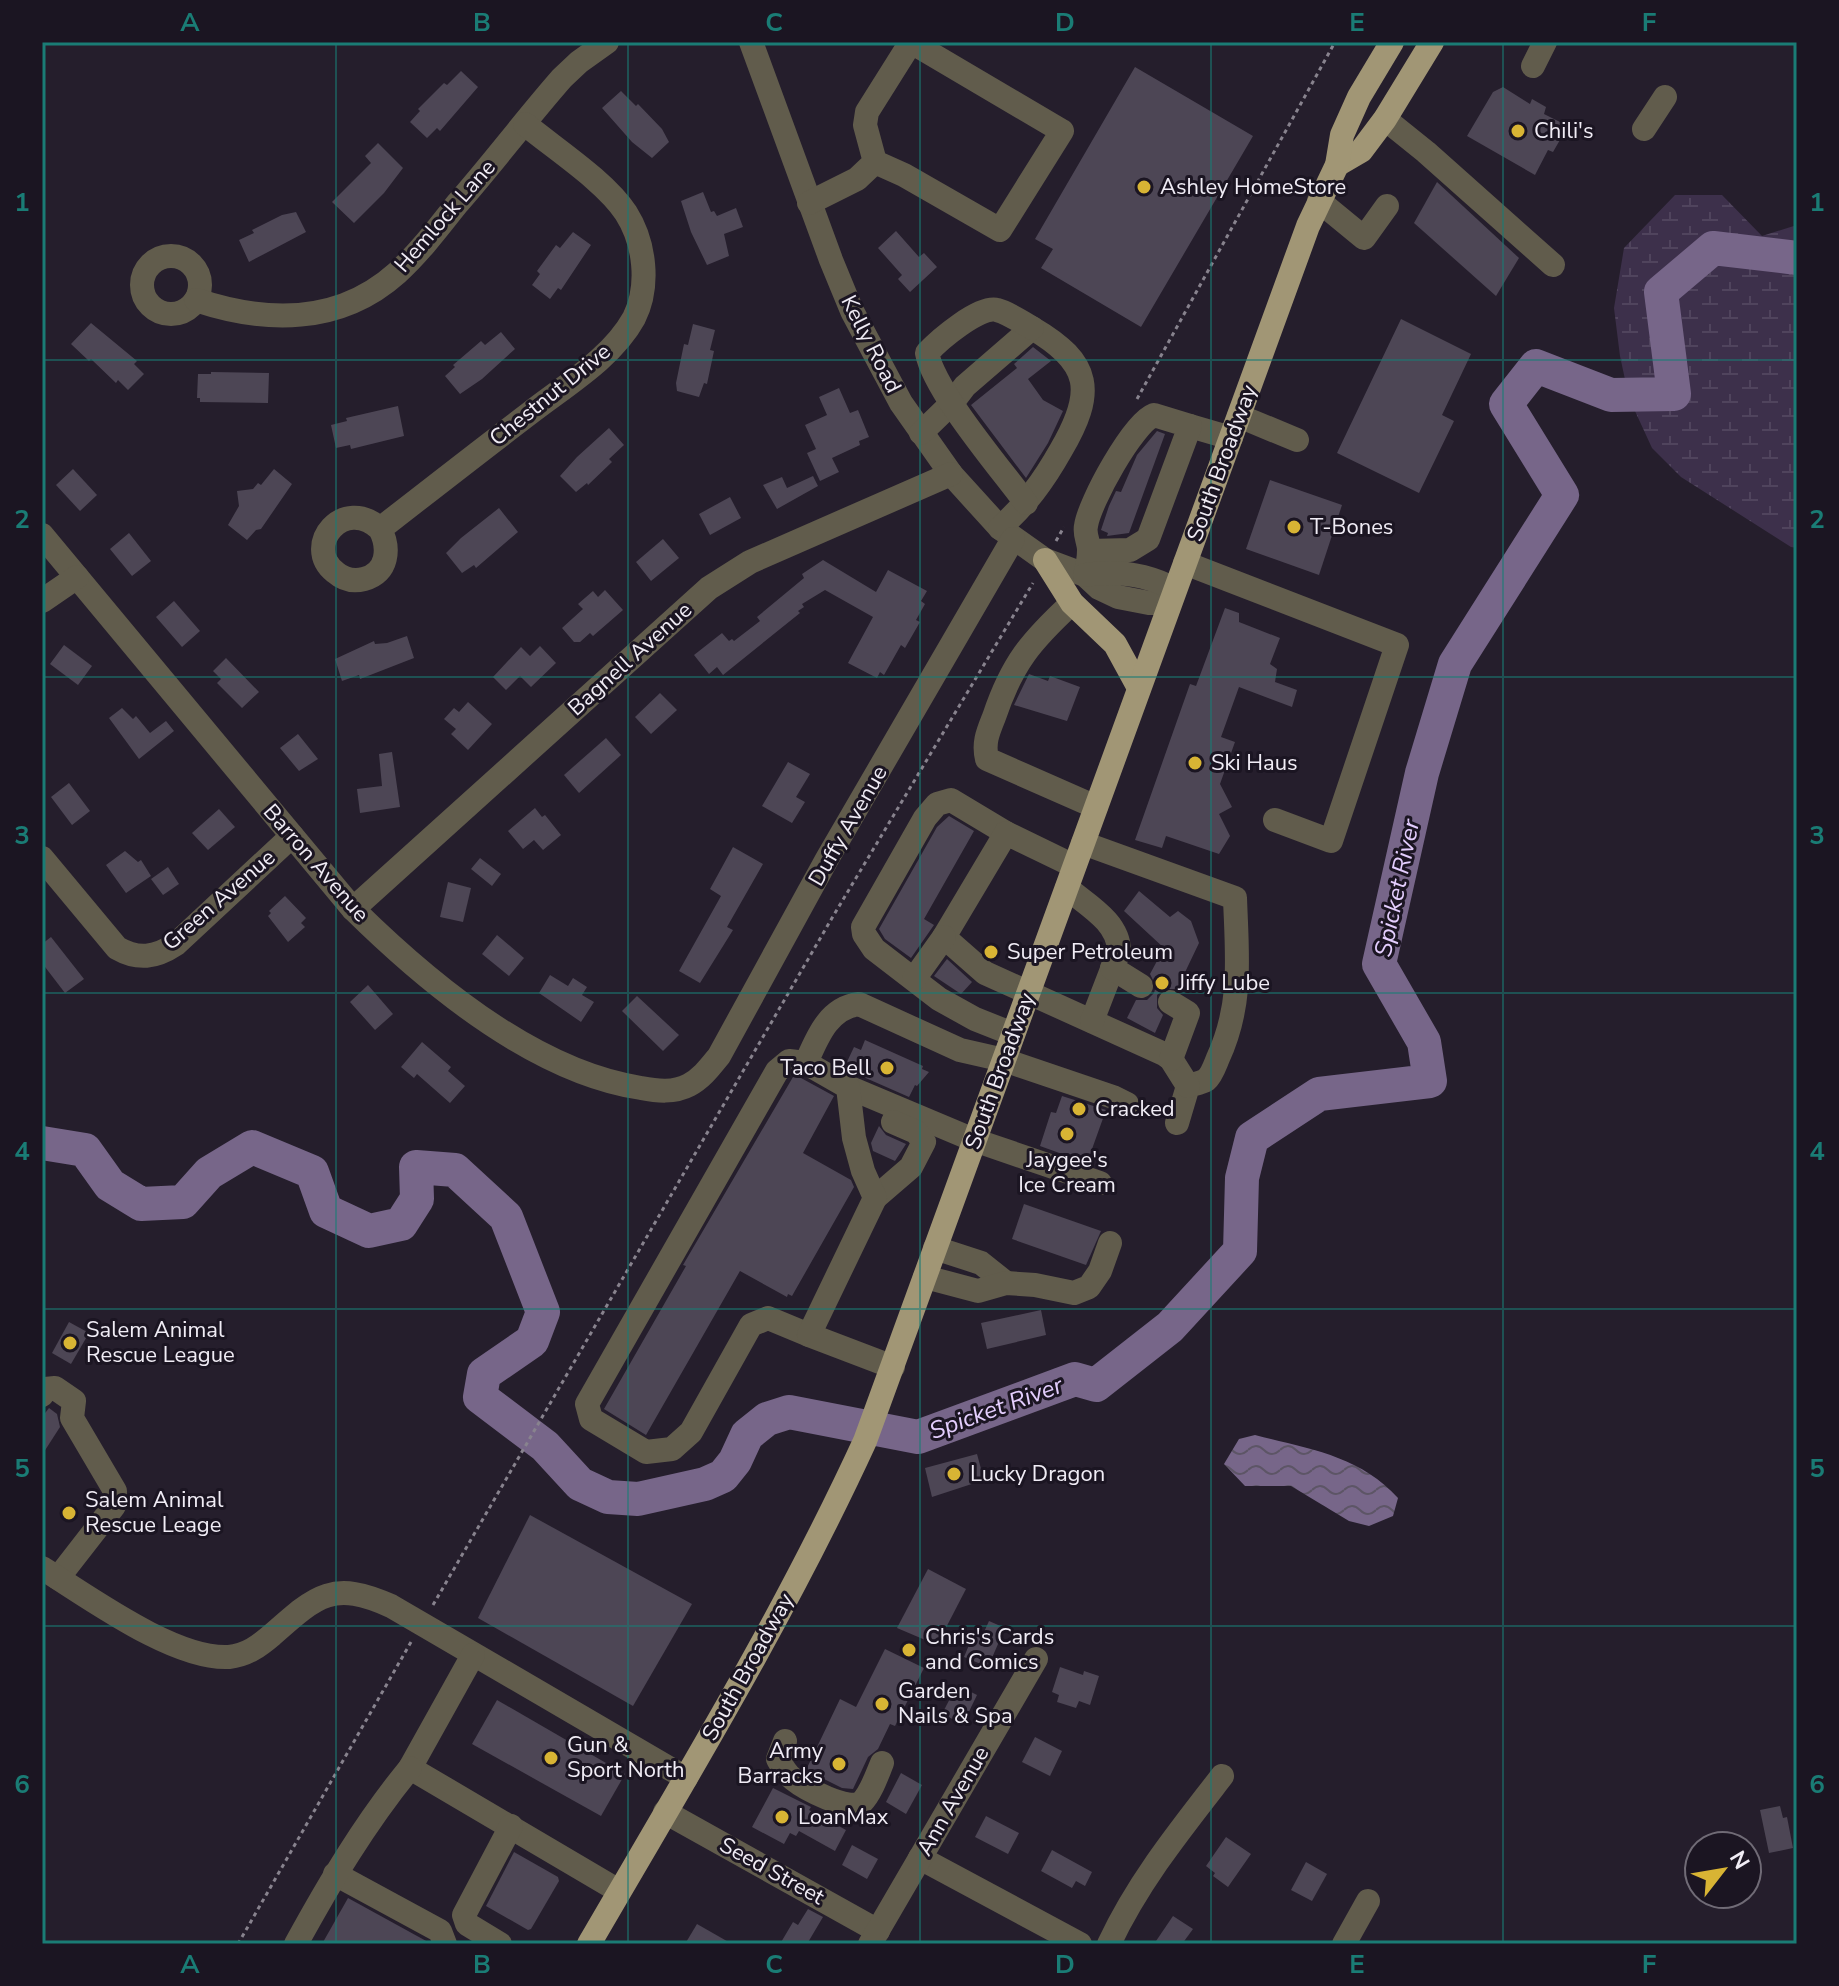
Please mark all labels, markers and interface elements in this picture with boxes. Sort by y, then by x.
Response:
text: A [180,5,200,40]
text: B [473,5,491,40]
text: C [765,5,783,40]
text: D [1055,5,1075,40]
text: E [1349,5,1365,40]
text: F [1642,5,1656,40]
place label: Chili's [1534,116,1593,146]
marker: Chili's [1509,122,1527,140]
street label: Hemlock Lane [388,153,502,279]
place label: Ashley HomeStore [1160,172,1346,202]
marker: Ashley HomeStore [1135,178,1153,196]
text: 1 [14,185,30,220]
text: 1 [1809,185,1825,220]
street label: Kelly Road [834,290,908,398]
street label: Chestnut Drive [483,337,617,453]
street label: South Broadway [1180,380,1264,545]
text: 2 [14,502,30,537]
text: 2 [1809,502,1825,537]
place label: T-Bones [1310,512,1393,542]
marker: T-Bones [1285,518,1303,536]
street label: Bagnell Avenue [562,595,698,723]
place label: Ski Haus [1211,748,1298,778]
marker: Ski Haus [1186,754,1204,772]
street label: Duffy Avenue [801,760,895,892]
street label: Barron Avenue [256,798,376,928]
water label: Spicket River [1367,815,1427,960]
text: 3 [14,818,30,853]
text: 3 [1809,818,1825,853]
street label: Green Avenue [156,843,282,957]
place label: Super Petroleum [1007,937,1173,967]
marker: Super Petroleum [982,943,1000,961]
place label: Jiffy Lube [1177,968,1270,998]
marker: Jiffy Lube [1153,974,1171,992]
street label: South Broadway [958,988,1042,1153]
place label: Taco Bell [780,1053,871,1083]
marker: Taco Bell [878,1059,896,1077]
place label: Cracked [1095,1094,1175,1124]
marker: Cracked [1070,1100,1088,1118]
marker: Jaygee's Ice Cream [1058,1125,1076,1143]
text: 4 [14,1134,30,1169]
text: 4 [1809,1134,1825,1169]
place label: Jaygee's Ice Cream [1018,1145,1116,1200]
place label: Salem Animal Rescue League [86,1315,235,1370]
marker: Salem Animal Rescue League [61,1334,79,1352]
water label: Spicket River [925,1369,1068,1447]
text: 5 [14,1451,30,1486]
text: 5 [1809,1451,1825,1486]
place label: Lucky Dragon [970,1459,1105,1489]
marker: Lucky Dragon [945,1465,963,1483]
place label: Salem Animal Rescue Leage [85,1485,224,1540]
marker: Salem Animal Rescue Leage [60,1504,78,1522]
street label: South Broadway [695,1587,801,1746]
place label: Chris's Cards and Comics [925,1622,1054,1677]
marker: Chris's Cards and Comics [900,1641,918,1659]
place label: Garden Nails & Spa [898,1676,1013,1731]
marker: Garden Nails & Spa [873,1695,891,1713]
place label: Gun & Sport North [567,1730,685,1785]
place label: Army Barracks [738,1736,824,1791]
street label: Ann Avenue [910,1741,996,1861]
marker: Gun & Sport North [542,1749,560,1767]
marker: Army Barracks [830,1755,848,1773]
text: 6 [14,1767,30,1802]
text: 6 [1809,1767,1825,1802]
place label: LoanMax [798,1802,889,1832]
marker: LoanMax [773,1808,791,1826]
street label: Seed Street [714,1830,830,1912]
north arrow [1683,1830,1763,1910]
text: N [1722,1845,1756,1875]
text: A [180,1947,200,1982]
text: B [473,1947,491,1982]
text: C [765,1947,783,1982]
text: D [1055,1947,1075,1982]
text: E [1349,1947,1365,1982]
text: F [1642,1947,1656,1982]

